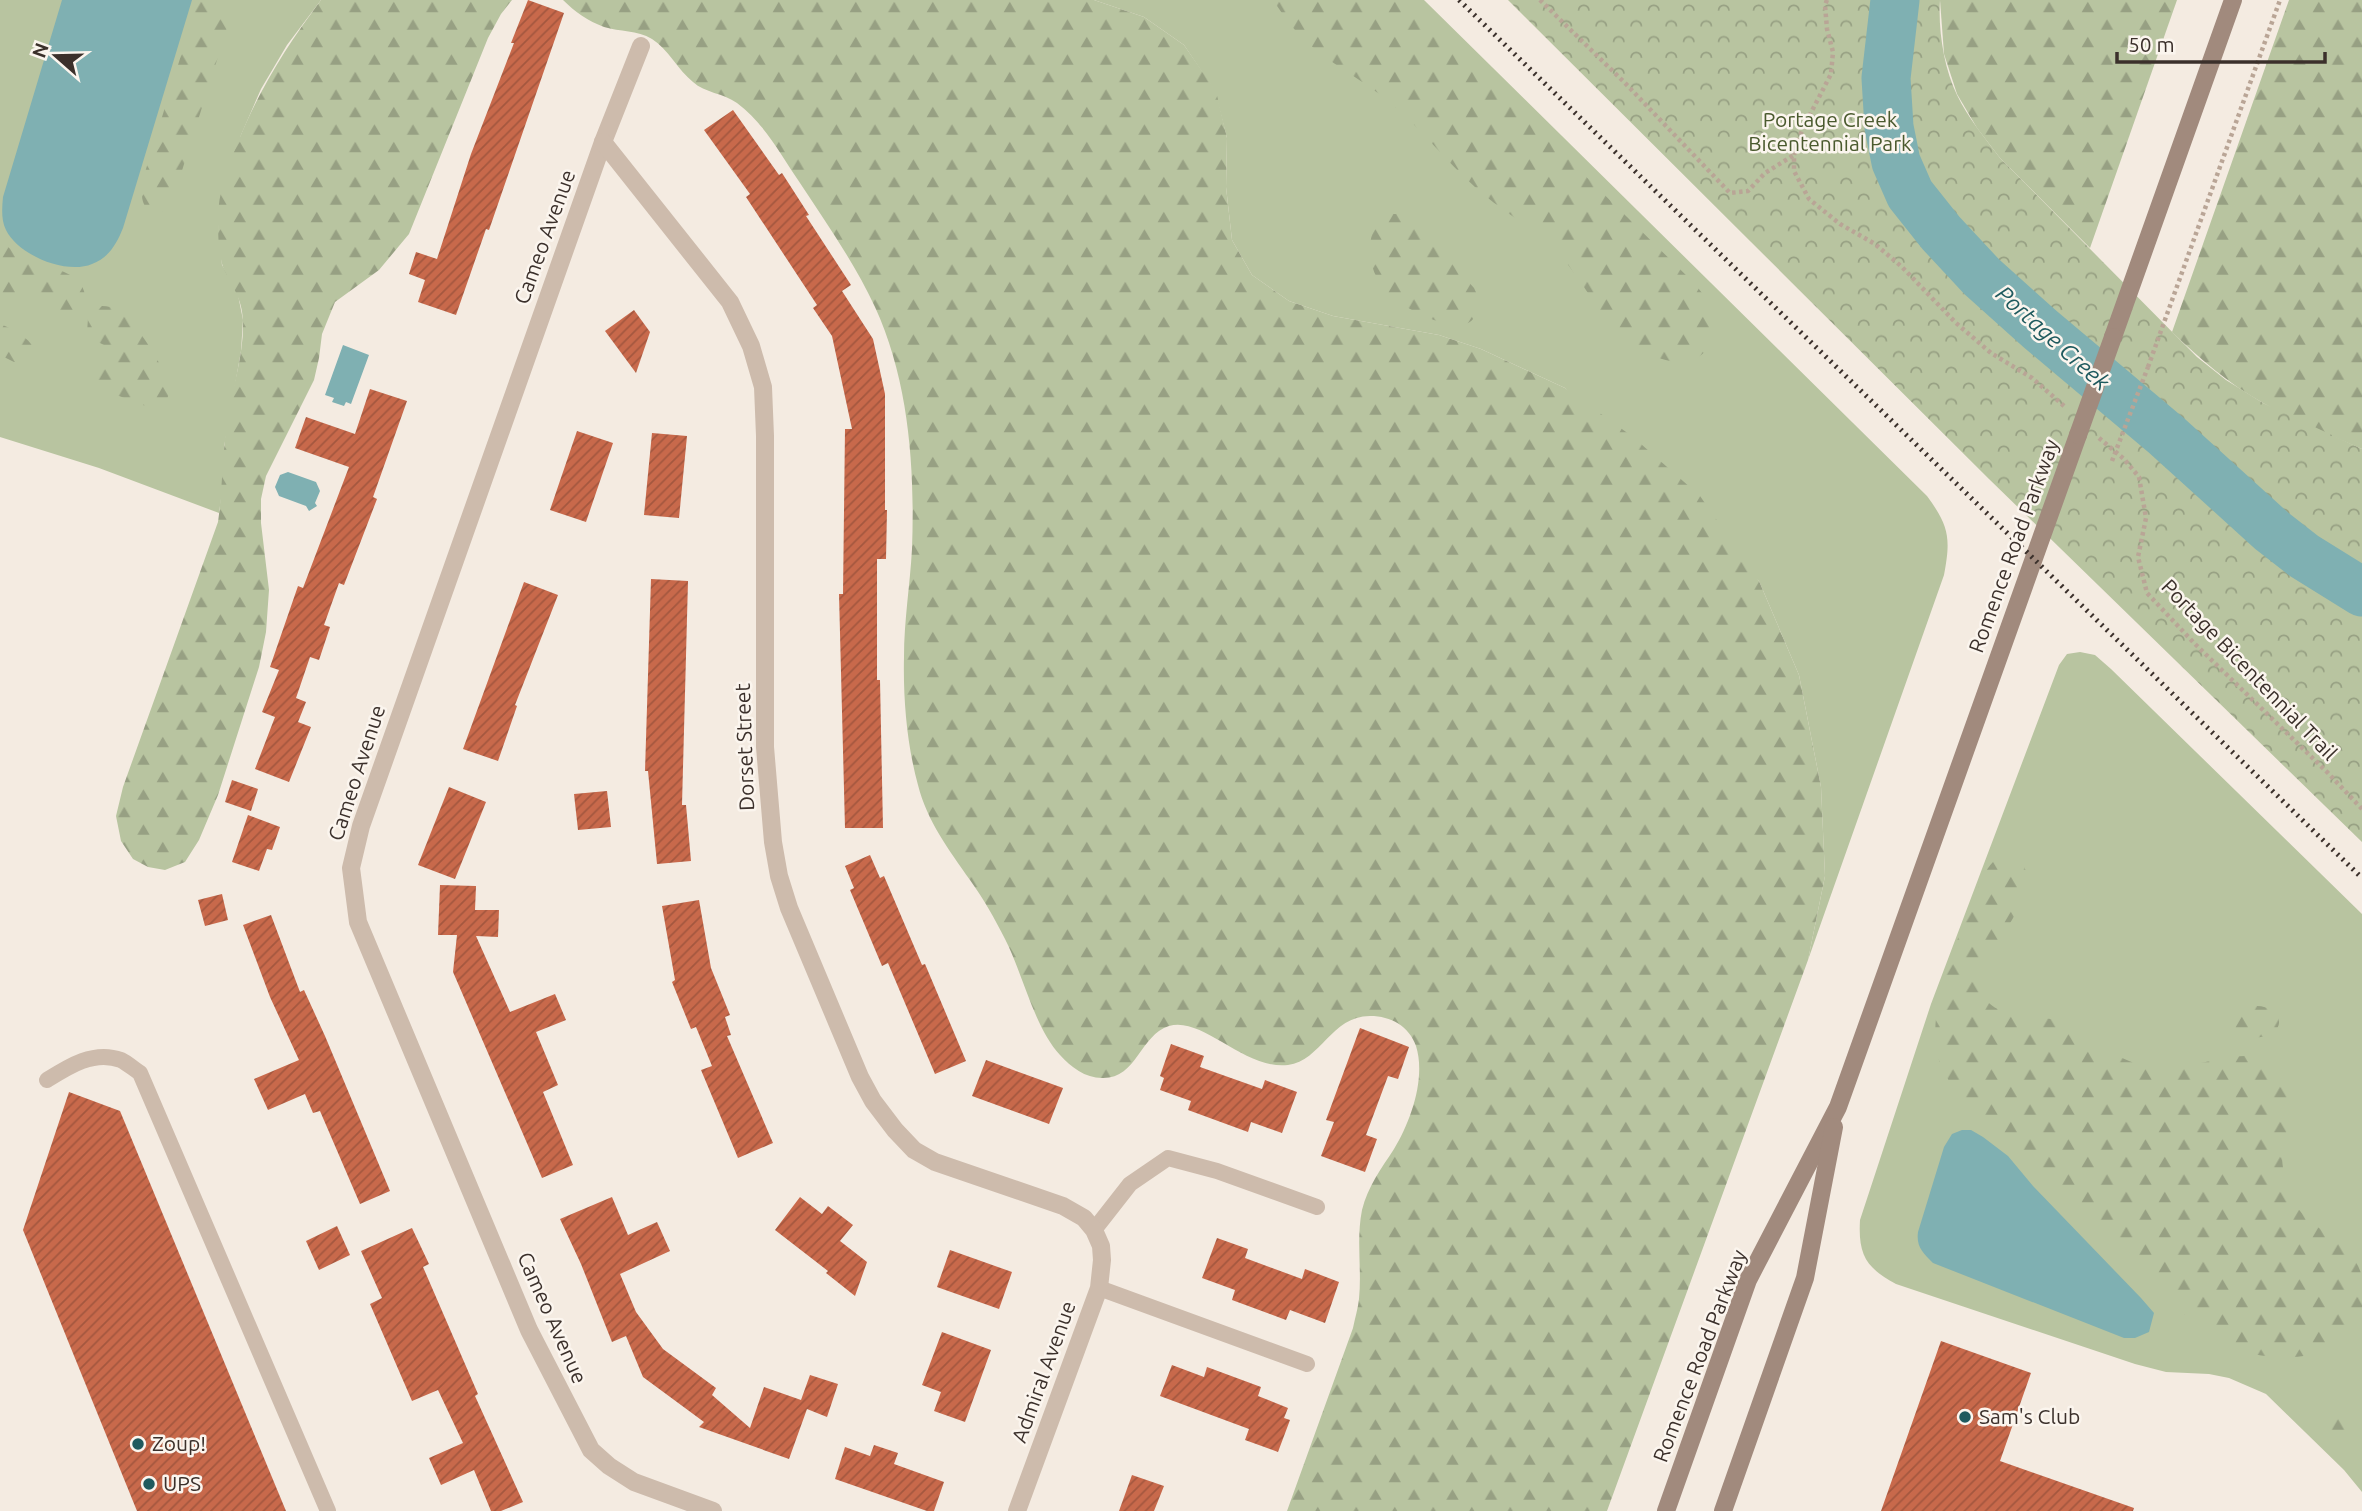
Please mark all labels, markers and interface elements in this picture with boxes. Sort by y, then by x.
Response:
north arrow [21,21,91,91]
scale bar [2117,21,2325,65]
text: 50 m [2128,32,2175,56]
text: N [27,40,53,61]
park label: Portage Creek Bicentennial Park [1748,107,1912,155]
street label: Cameo Avenue [509,166,579,307]
water label: Portage Creek [1992,280,2115,395]
street label: Romence Road Parkway [1963,436,2063,656]
street label: Portage Bicentennial Trail [2157,574,2342,765]
street label: Dorset Street [730,683,758,811]
street label: Cameo Avenue [323,702,389,844]
street label: Romence Road Parkway [1647,1246,1751,1465]
street label: Cameo Avenue [513,1248,593,1387]
street label: Admiral Avenue [1006,1298,1080,1446]
place label: Sam's Club [1979,1404,2080,1428]
marker: Sam's Club [1957,1409,1973,1425]
place label: Zoup! [152,1431,206,1455]
marker: Zoup! [130,1436,146,1452]
place label: UPS [163,1471,201,1495]
marker: UPS [141,1476,157,1492]

